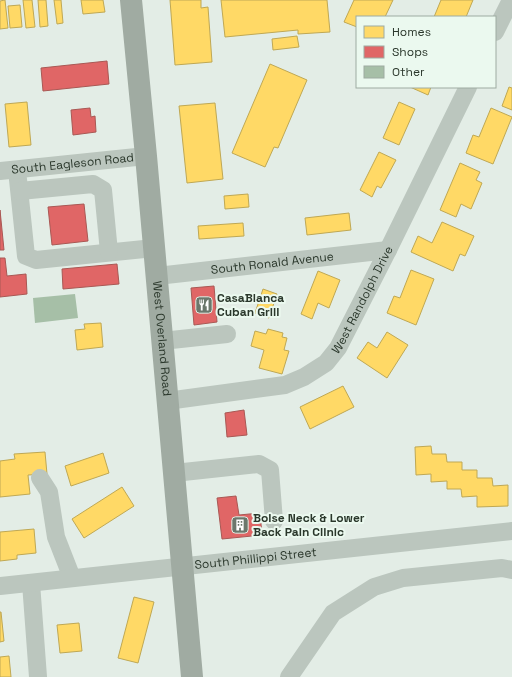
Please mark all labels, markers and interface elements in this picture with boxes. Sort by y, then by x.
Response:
legend [356,16,496,88]
text: Homes [392,24,431,40]
text: Shops [392,44,428,60]
text: Other [392,64,425,80]
street label: South Eagleson Road [11,149,135,178]
street label: West Randolph Drive [328,243,397,357]
street label: South Ronald Avenue [210,248,335,278]
street label: West Overland Road [149,280,175,397]
place label: CasaBlanca Cuban Grill [217,290,284,320]
restaurant icon: CasaBlanca Cuban Grill [194,295,214,315]
place label: Boise Neck & Lower Back Pain Clinic [253,510,365,540]
building icon: Boise Neck & Lower Back Pain Clinic [230,515,250,535]
street label: South Phillippi Street [194,544,317,573]

